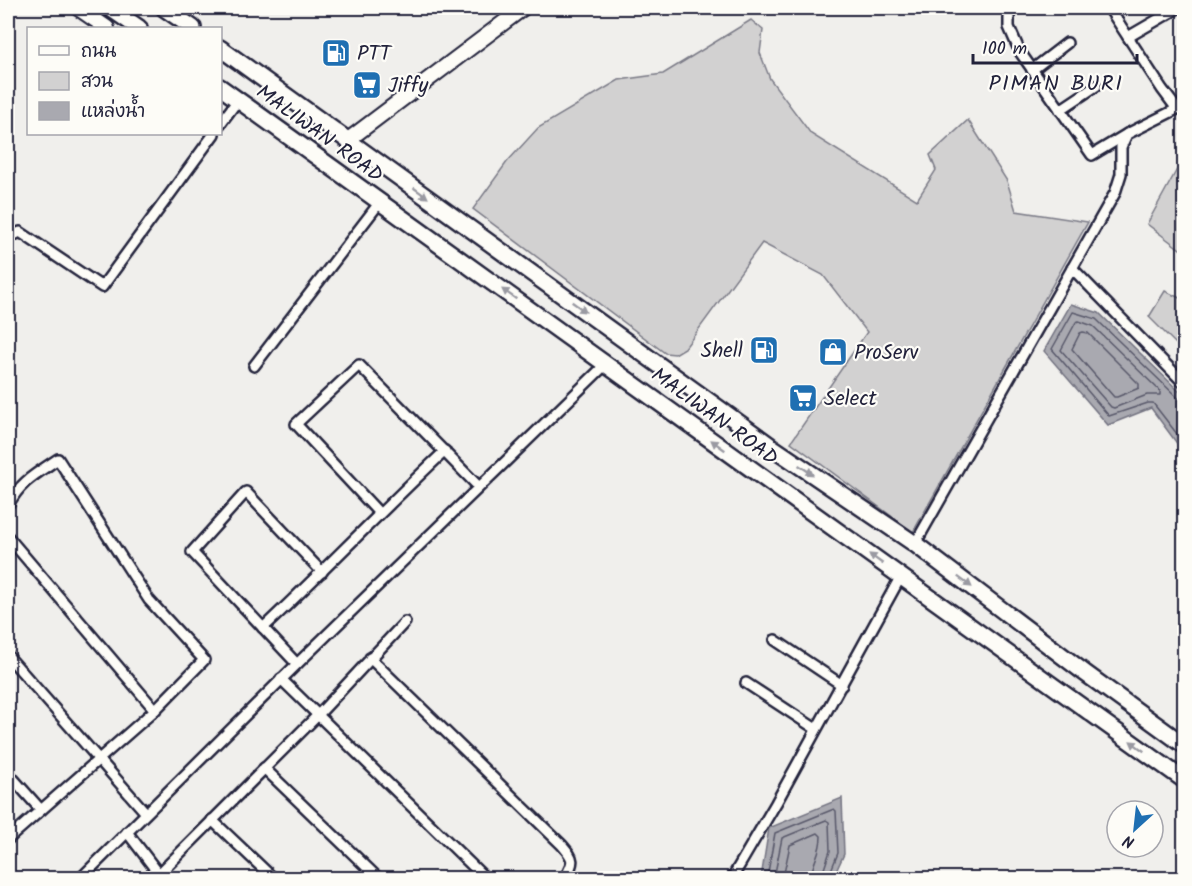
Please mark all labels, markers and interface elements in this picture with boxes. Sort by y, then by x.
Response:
legend [27,27,222,135]
scale bar [973,27,1136,65]
text: 100 m [982,35,1027,64]
fuel station icon: PTT [320,37,352,69]
text: ถนน [81,38,116,67]
place label: PTT [357,38,393,71]
district label: PIMAN BURI [988,67,1124,102]
text: สวน [81,68,113,97]
supermarket icon: Jiffy [351,69,383,101]
place label: Jiffy [388,70,429,103]
street label: MALIWAN ROAD [249,77,390,192]
text: แหล่งน้ำ [81,94,145,127]
one-way arrow [413,187,429,199]
one-way arrow [501,288,517,300]
one-way arrow [571,301,587,313]
fuel station icon: Shell [748,334,780,366]
place label: Shell [701,335,743,368]
shop icon: ProServ [817,336,849,368]
place label: ProServ [854,337,918,370]
street label: MALIWAN ROAD [644,360,785,475]
supermarket icon: Select [787,382,819,414]
place label: Select [824,383,878,416]
one-way arrow [711,439,727,451]
one-way arrow [797,464,813,476]
one-way arrow [869,553,885,565]
one-way arrow [957,576,973,589]
one-way arrow [1130,740,1146,752]
north arrow [1105,799,1165,859]
text: N [1119,828,1139,854]

